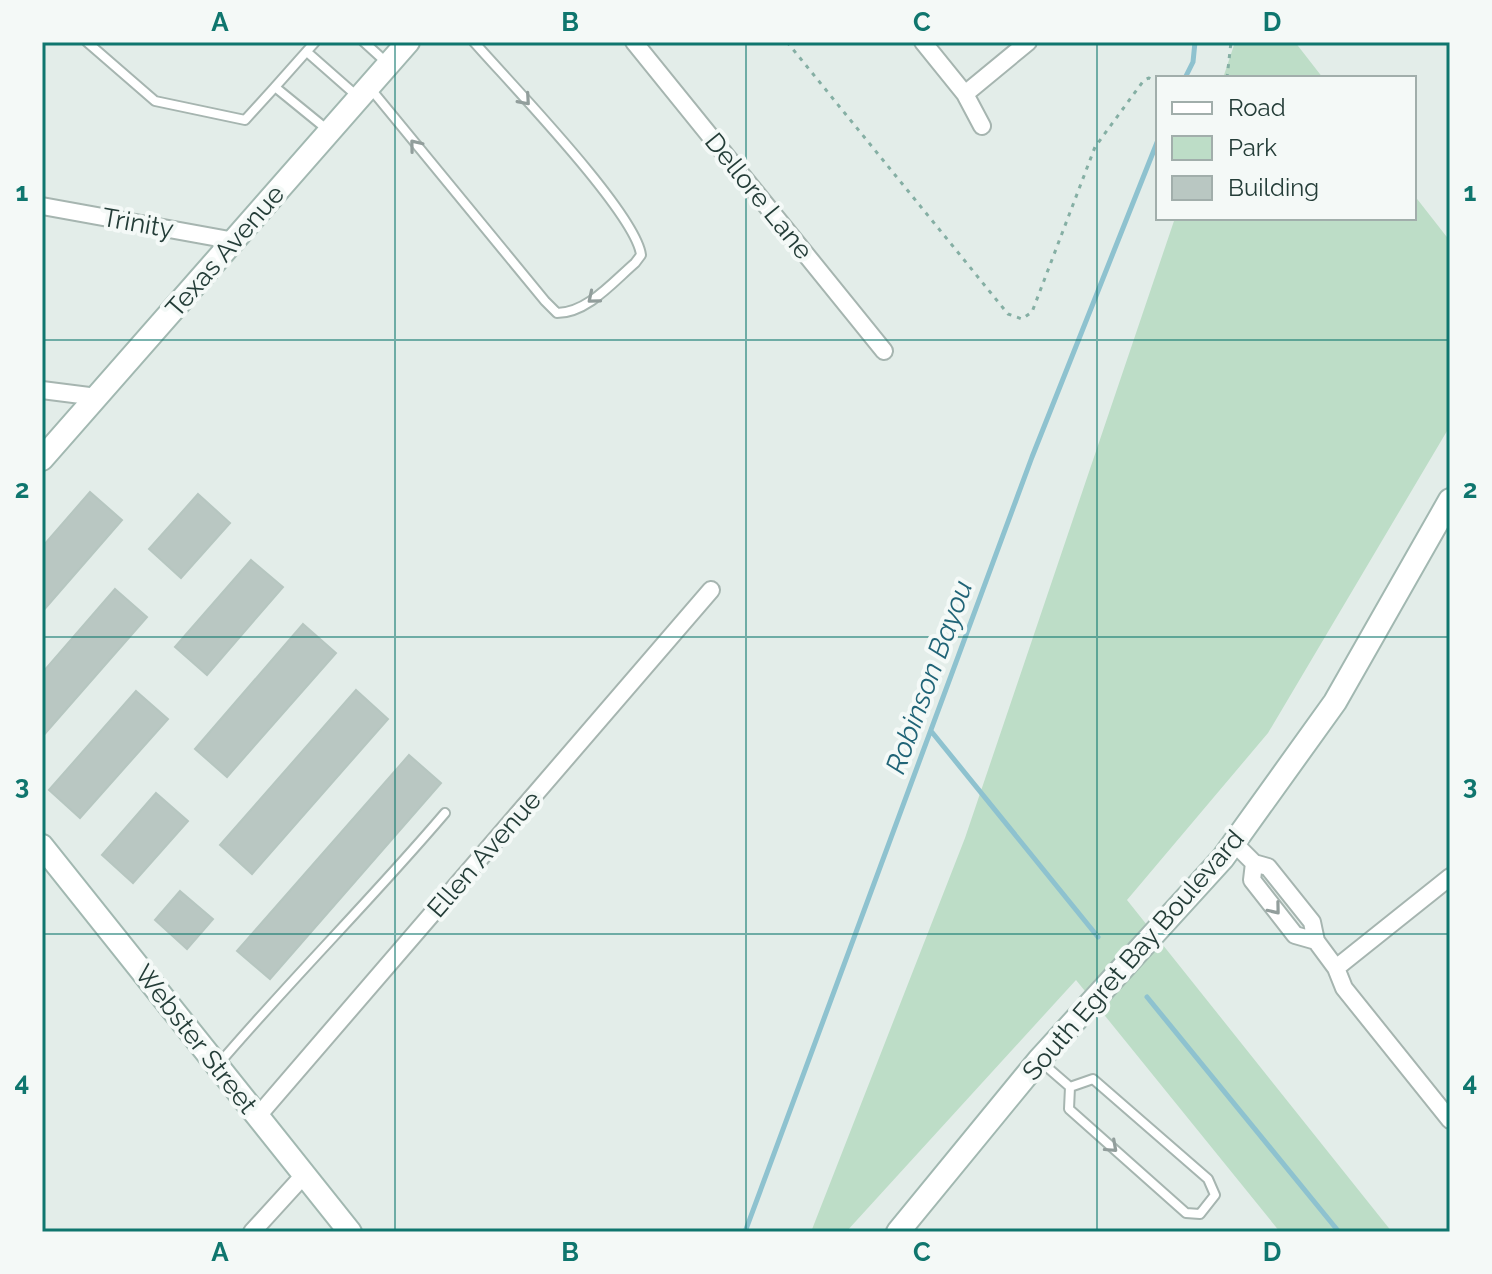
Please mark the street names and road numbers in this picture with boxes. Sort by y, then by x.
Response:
street label: Dellore Lane [699,127,819,265]
street label: Texas Avenue [160,179,290,323]
street label: Trinity [100,202,176,244]
street label: Ellen Avenue [421,785,547,923]
street label: South Egret Bay Boulevard [1016,824,1250,1086]
street label: Webster Street [129,959,263,1120]

